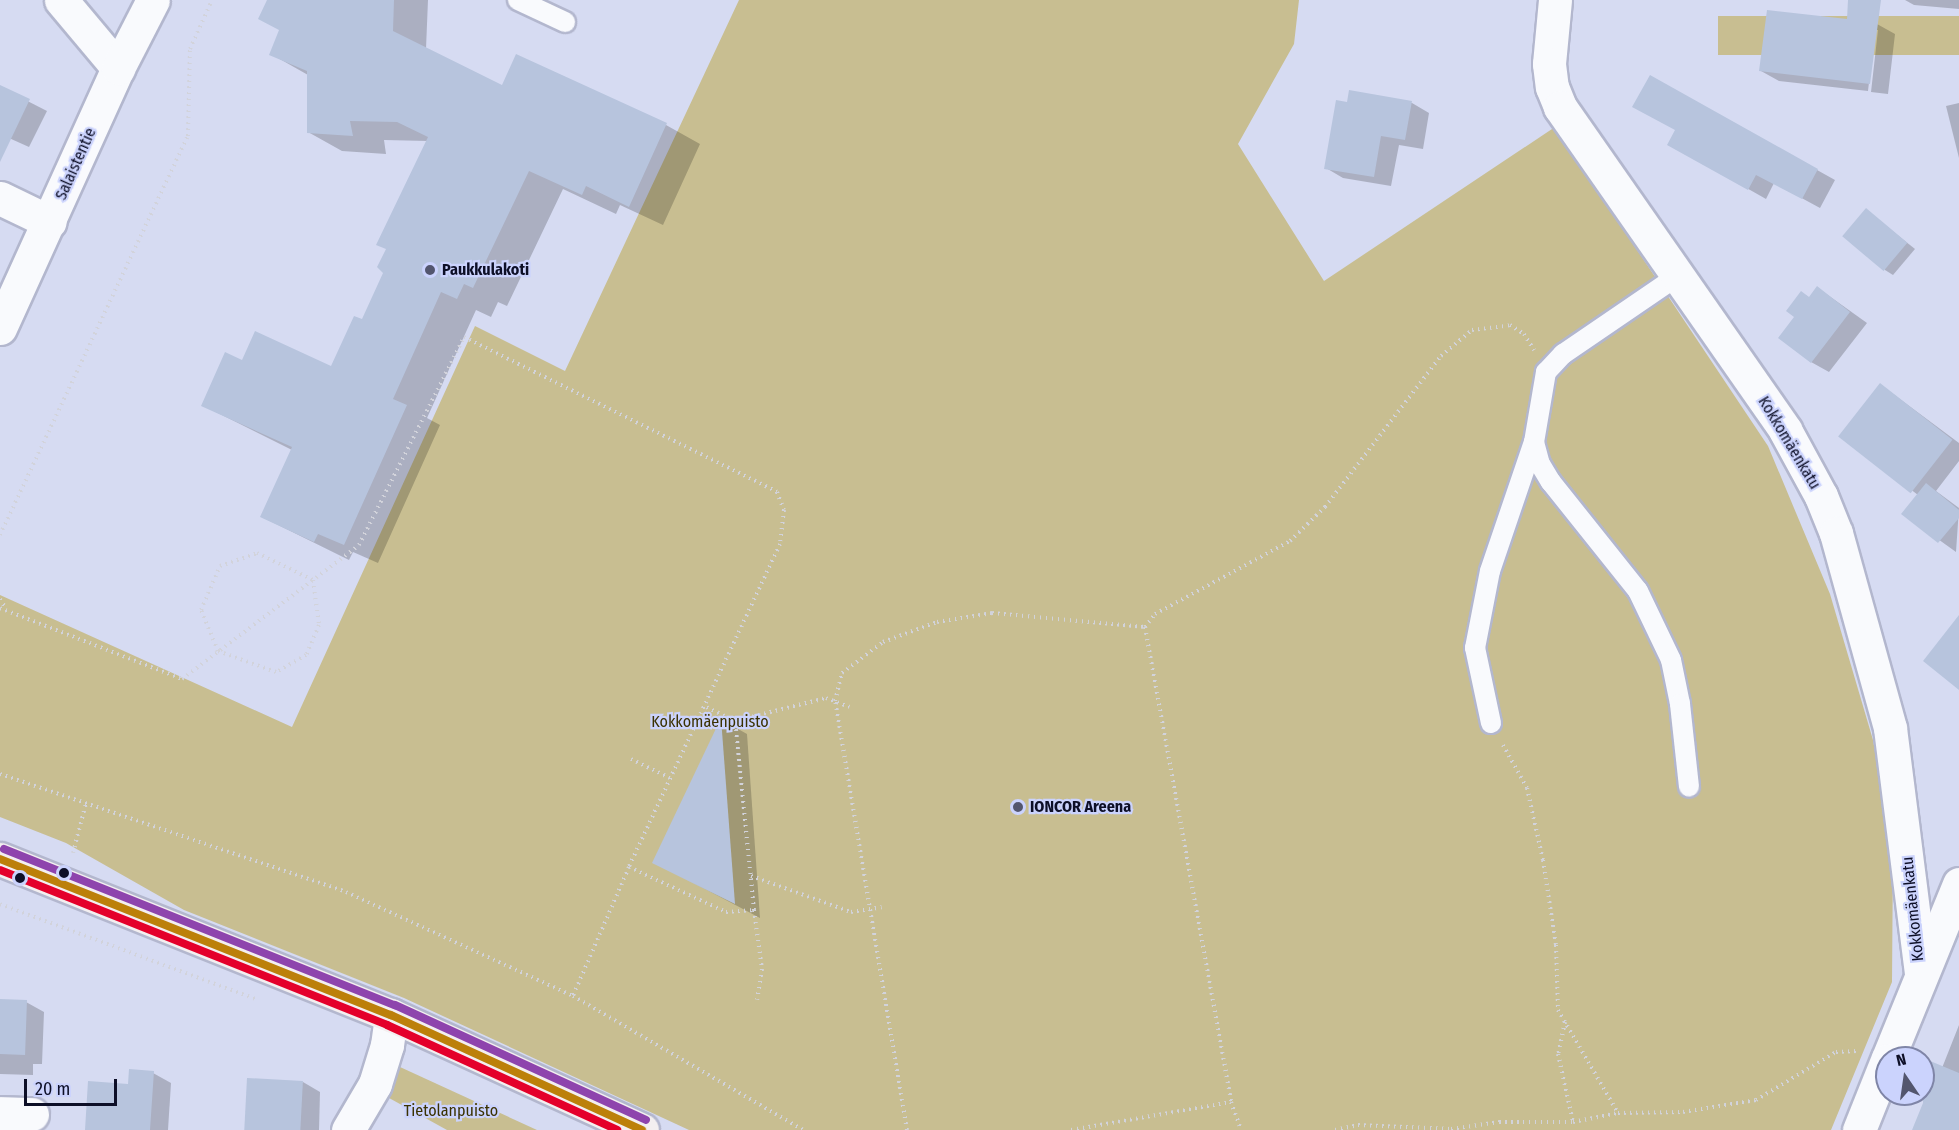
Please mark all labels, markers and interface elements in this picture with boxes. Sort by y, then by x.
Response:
street label: Salaistentie [52,125,100,203]
place label: Paukkulakoti [442,260,529,280]
marker: Paukkulakoti [423,263,437,277]
street label: Kokkomäenkatu [1754,393,1824,493]
park label: Kokkomäenpuisto [651,712,769,732]
place label: IONCOR Areena [1030,797,1131,817]
marker: IONCOR Areena [1011,800,1025,814]
street label: Kokkomäenkatu [1898,856,1928,962]
unlabelled marker [58,867,70,879]
unlabelled marker [14,872,26,884]
north arrow [1875,1046,1935,1106]
text: N [1894,1050,1908,1070]
scale bar [27,1067,120,1105]
text: 20 m [35,1078,70,1100]
park label: Tietolanpuisto [404,1101,498,1121]

